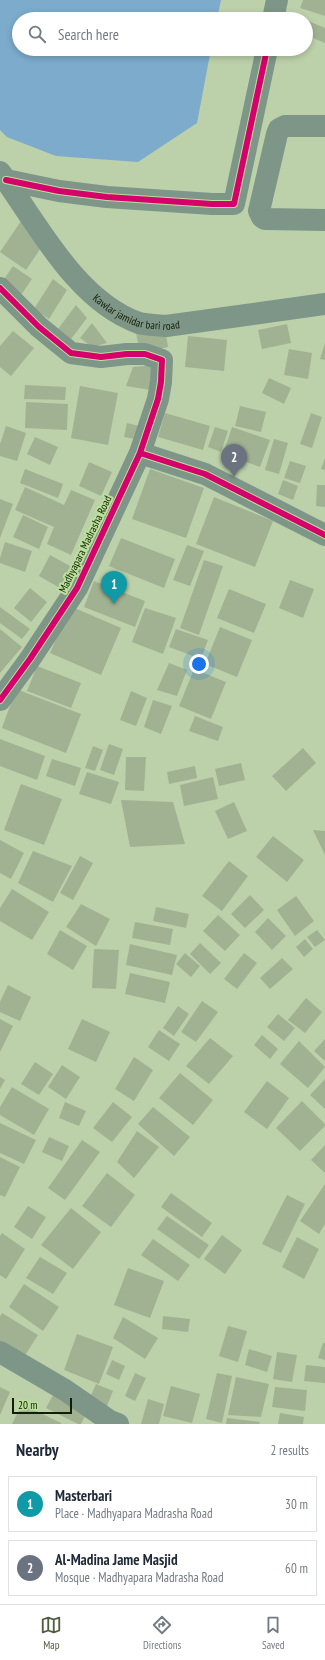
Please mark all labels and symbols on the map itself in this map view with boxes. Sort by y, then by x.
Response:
street label: Kawlar jamidar bari road [90,291,181,333]
pin: 2 [221,444,247,477]
street label: Madhyapara Madrasha Road [55,493,115,595]
pin: 1 [101,571,127,604]
your location [189,654,209,674]
scale bar [12,1396,72,1415]

